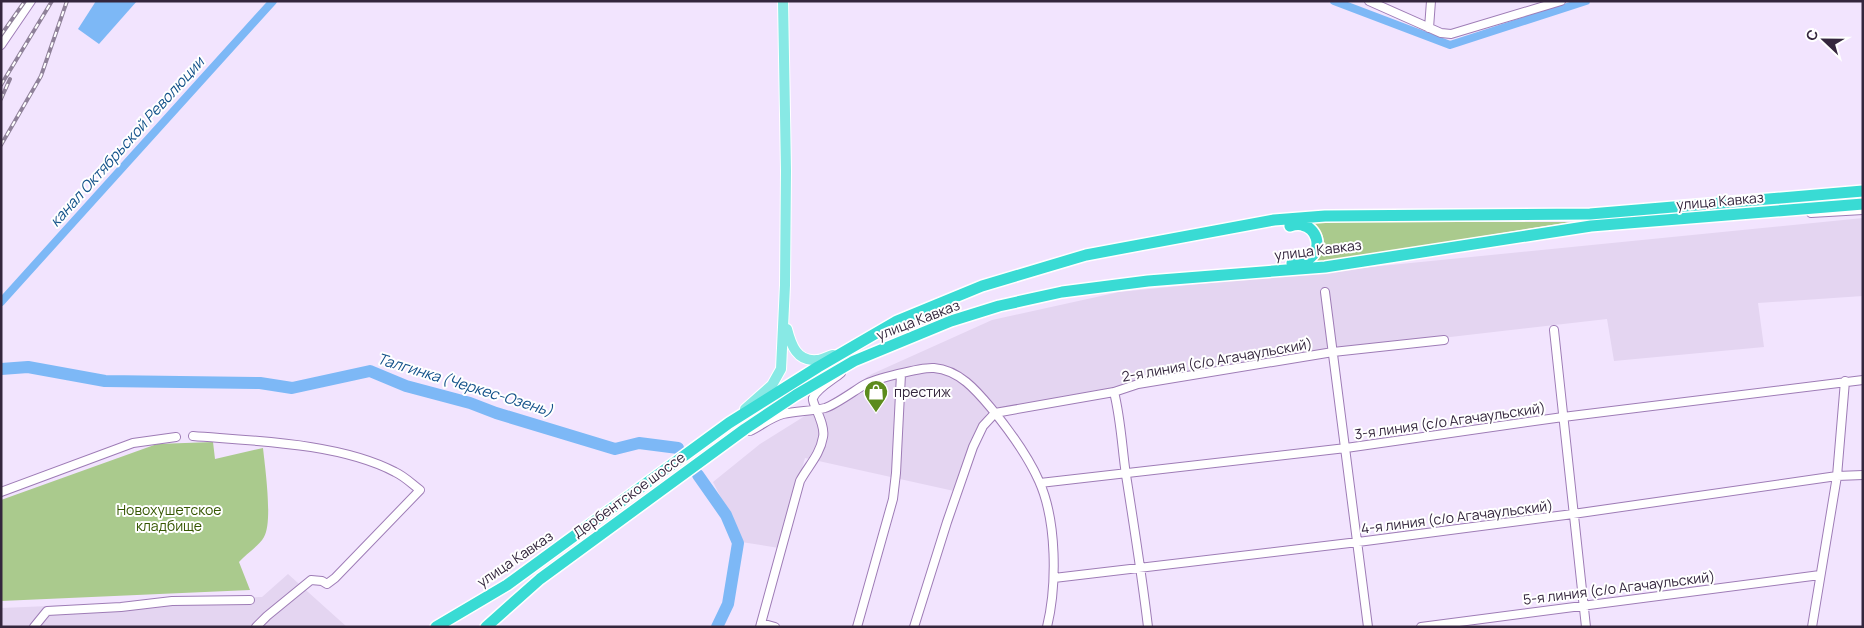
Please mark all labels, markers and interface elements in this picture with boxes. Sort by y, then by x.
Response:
north arrow [1799,15,1849,65]
text: С [1801,27,1822,43]
water label: канал Октябрьской Революции [45,51,210,231]
street label: улица Кавказ [1675,187,1764,214]
street label: улица Кавказ [1273,235,1363,264]
street label: улица Кавказ [873,295,962,344]
street label: 2-я линия (с/о Агачаульский) [1120,333,1314,386]
water label: Талгинка (Черкес-Озень) [375,348,555,421]
shop icon: престиж [863,379,889,413]
place label: престиж [894,382,951,401]
street label: 3-я линия (с/о Агачаульский) [1353,398,1547,443]
street label: Дербентское шоссе [569,447,689,542]
street label: 4-я линия (с/о Агачаульский) [1360,495,1554,538]
park label: Новохушетское кладбище [117,500,221,535]
street label: улица Кавказ [473,526,556,591]
street label: 5-я линия (с/о Агачаульский) [1522,566,1716,609]

